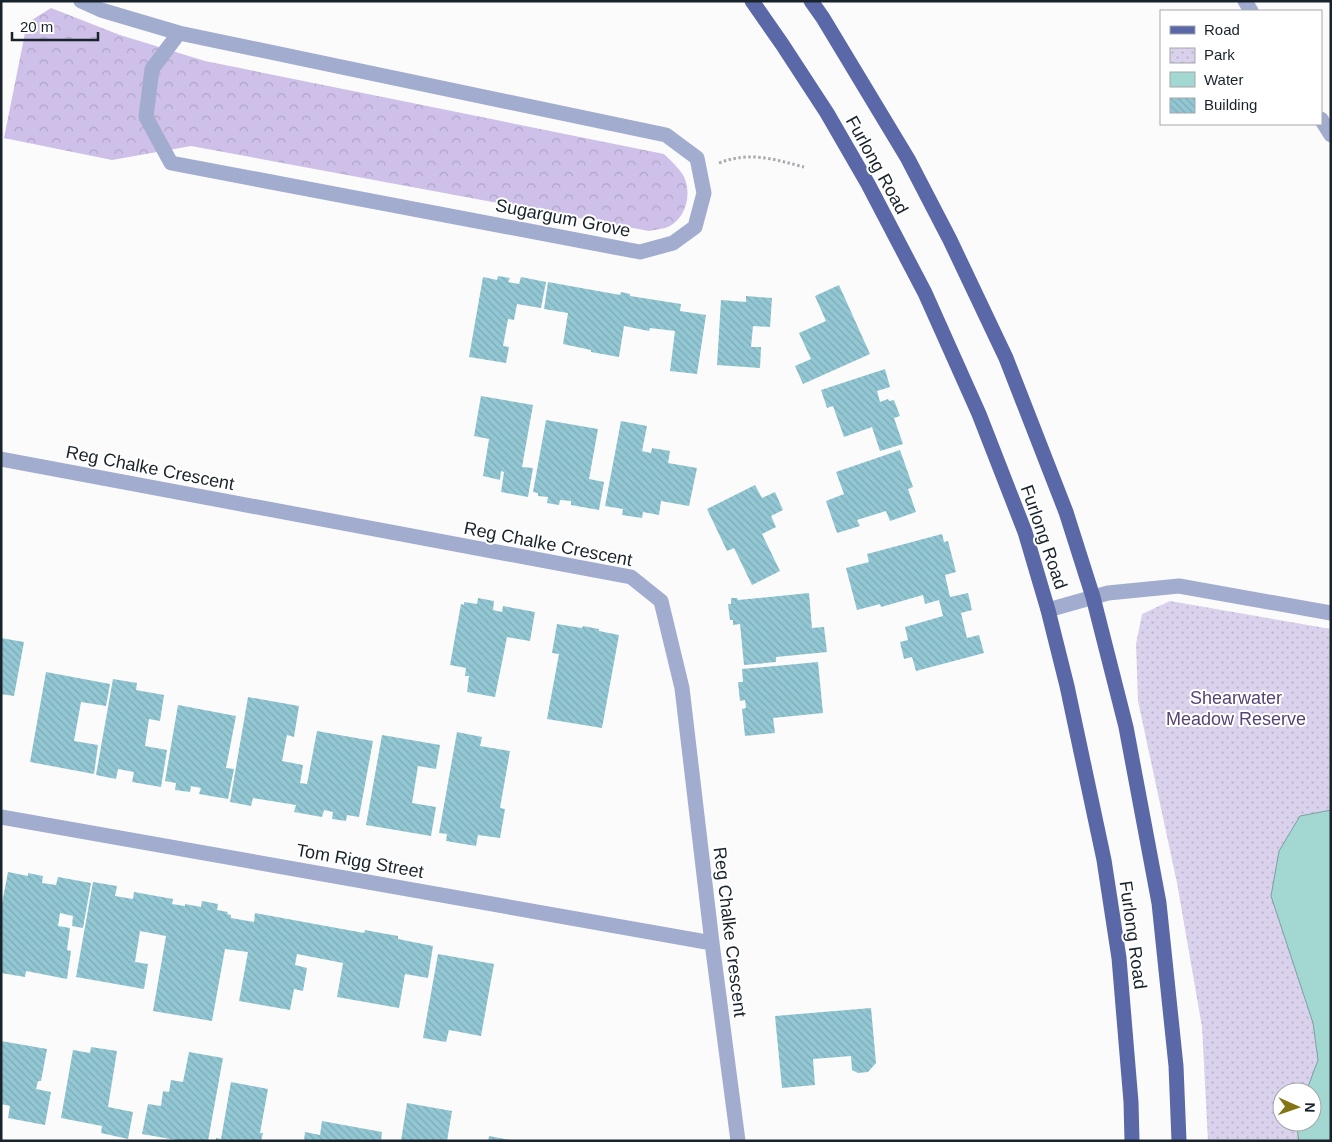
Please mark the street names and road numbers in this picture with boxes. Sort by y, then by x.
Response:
street label: Furlong Road [842,112,912,218]
street label: Sugargum Grove [494,195,632,241]
street label: Reg Chalke Crescent [64,442,236,494]
street label: Furlong Road [1017,482,1071,592]
street label: Reg Chalke Crescent [462,518,634,570]
street label: Tom Rigg Street [295,840,425,882]
street label: Reg Chalke Crescent [710,846,750,1018]
street label: Furlong Road [1116,880,1150,990]

